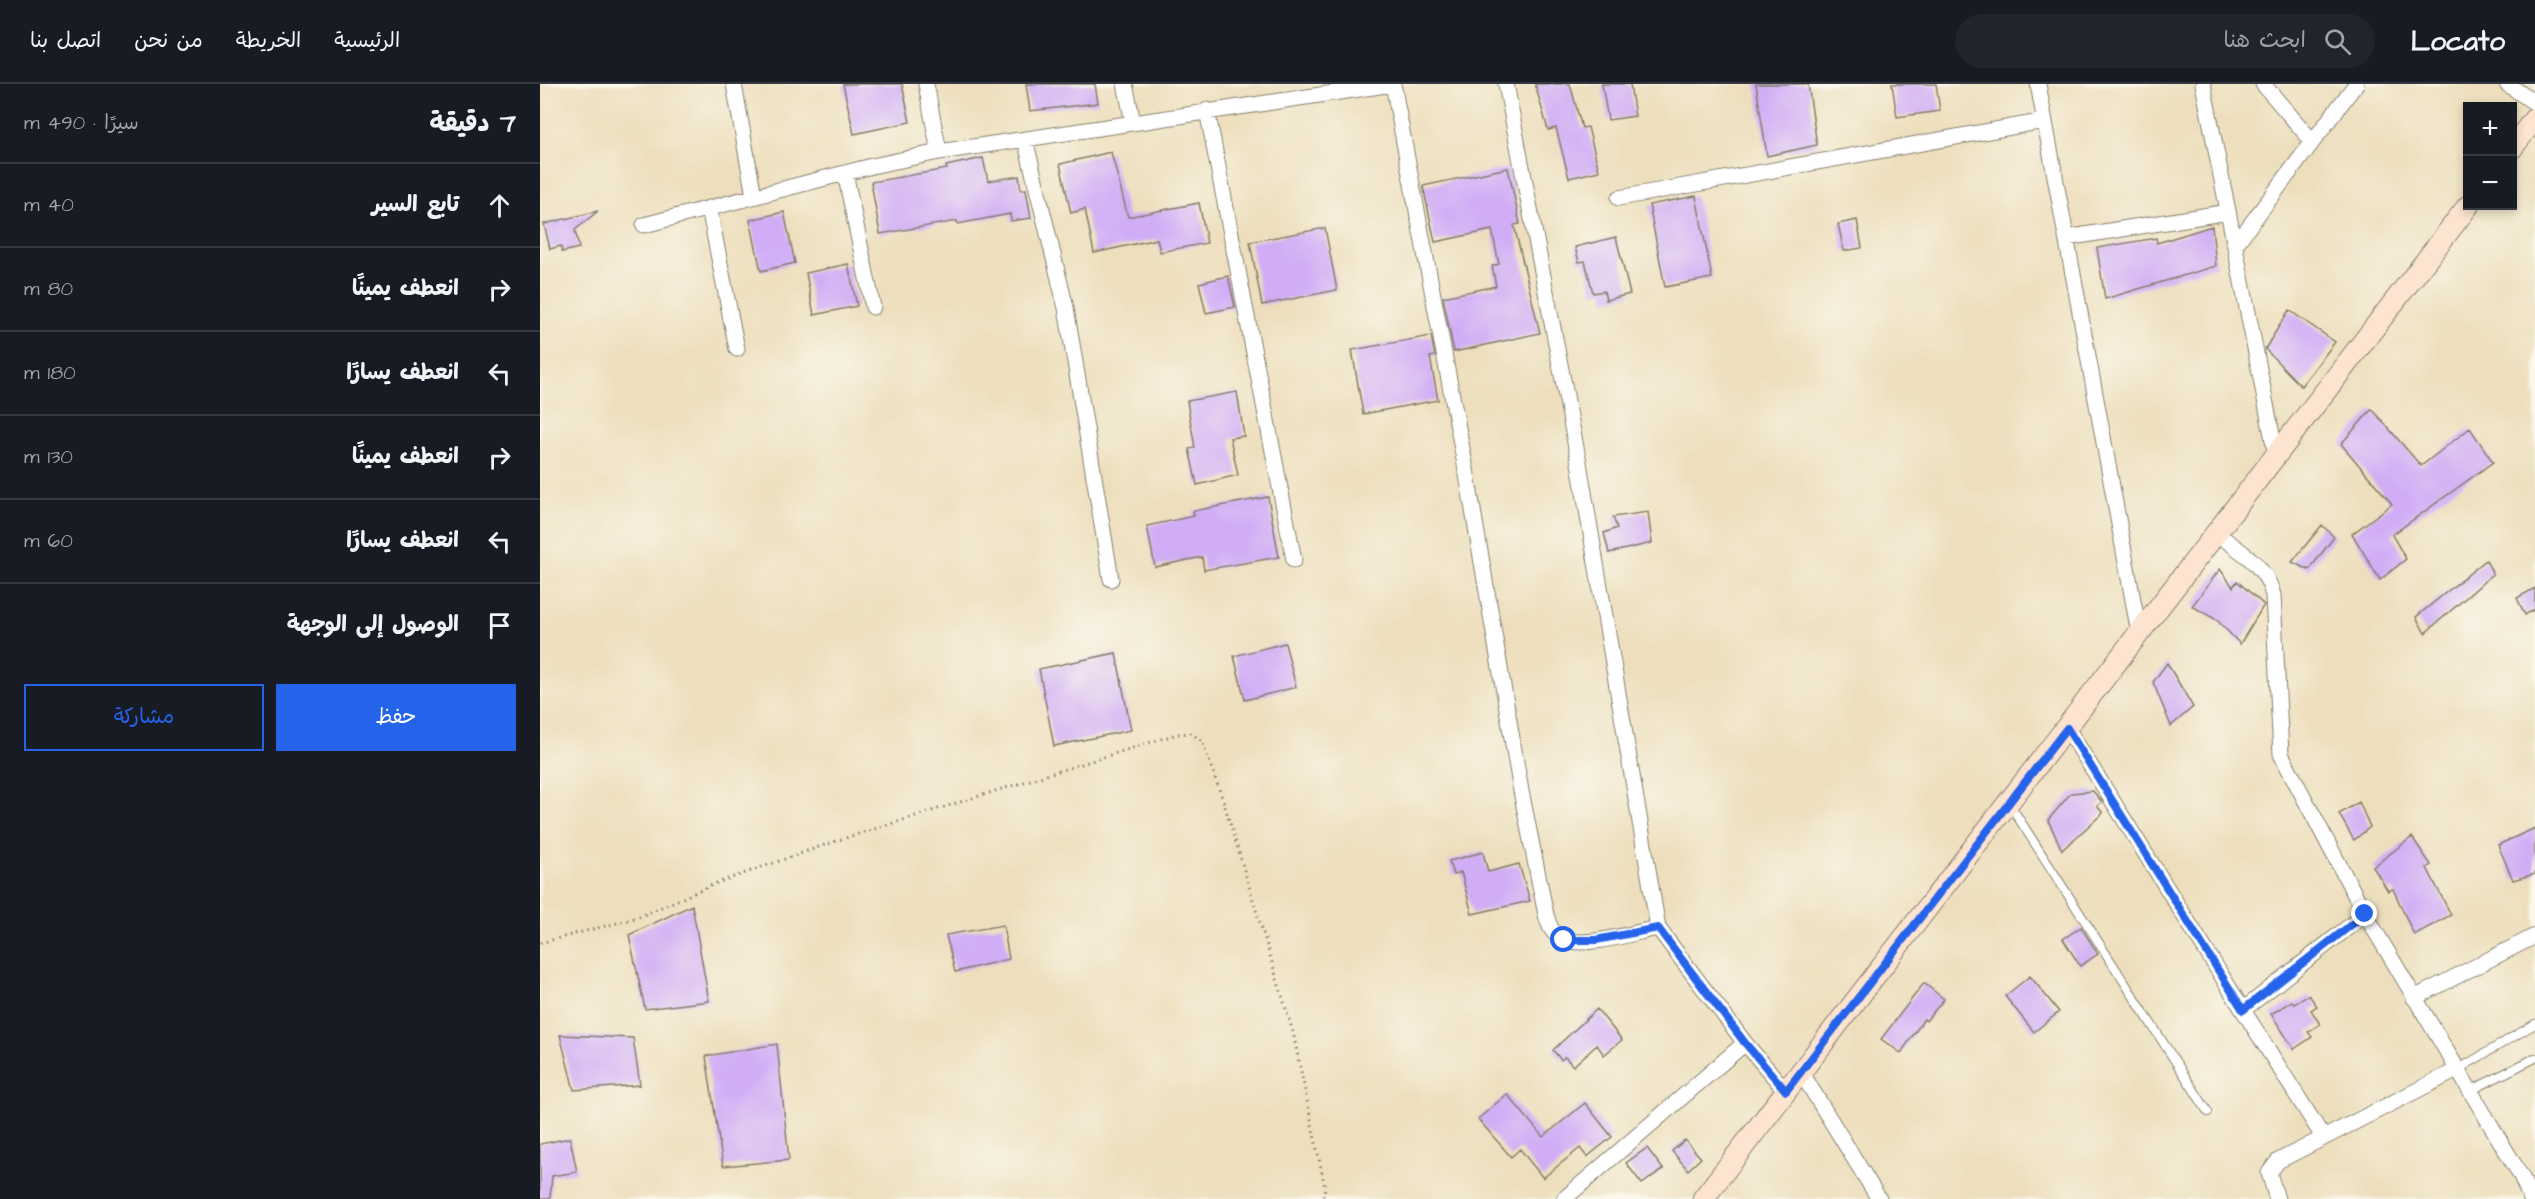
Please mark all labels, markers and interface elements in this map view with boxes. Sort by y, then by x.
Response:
search box [1955,14,2375,68]
text: Locato [2411,22,2505,61]
text: ابحث هنا [2223,25,2306,56]
icon: search [2321,25,2354,58]
text: اتصل بنا [30,26,101,55]
text: من نحن [134,26,203,55]
text: الخريطة [236,26,301,55]
text: الرئيسية [334,26,400,55]
map controls [2463,102,2517,210]
button: + [2463,102,2517,156]
text: 7 دقيقة [430,105,516,141]
text: سيرًا · 490 m [24,109,139,137]
button: − [2463,156,2517,210]
text: تابع السير [372,189,459,220]
icon: ahead [483,189,516,222]
text: 40 m [24,191,74,219]
text: انعطف يمينًا [352,273,459,304]
icon: right [483,273,516,306]
text: 80 m [24,275,73,303]
text: انعطف يسارًا [346,357,459,388]
icon: left [483,357,516,390]
text: 180 m [24,359,76,387]
text: انعطف يمينًا [352,441,459,472]
icon: right [483,441,516,474]
text: 130 m [24,443,73,471]
text: انعطف يسارًا [346,525,459,556]
icon: left [483,525,516,558]
text: 60 m [24,527,73,555]
text: الوصول إلى الوجهة [287,609,459,640]
icon: arrive [483,609,516,642]
button: مشاركة [24,684,264,751]
button: حفظ [276,684,516,751]
route end [2351,900,2377,926]
route start [1550,926,1576,952]

